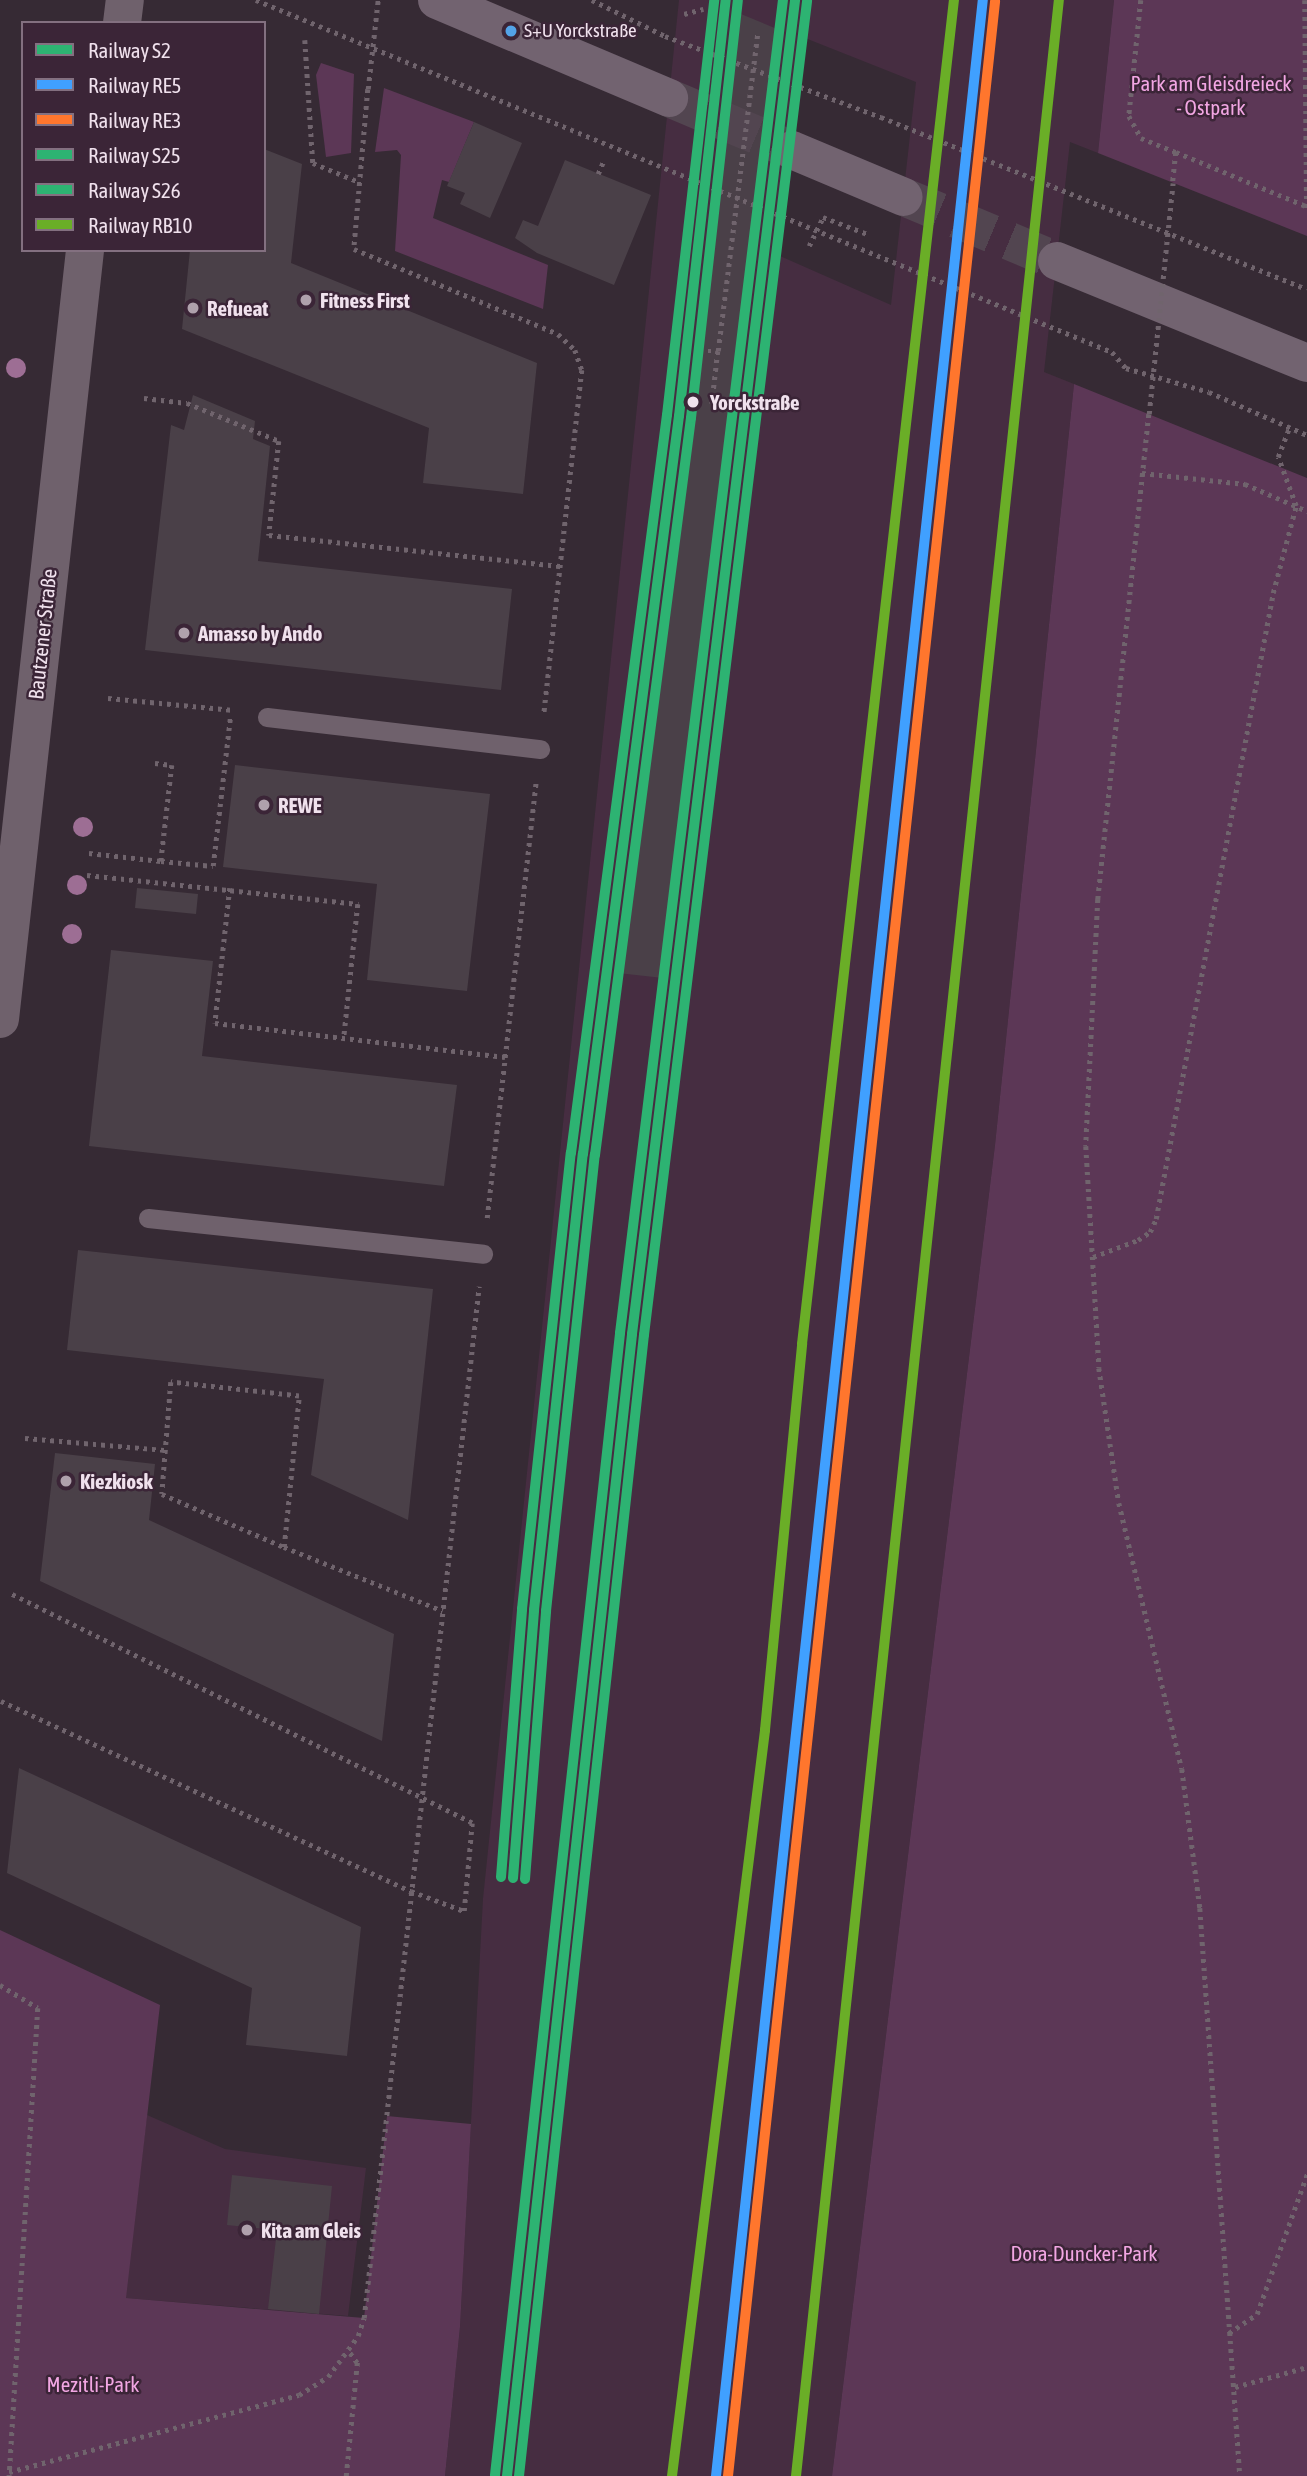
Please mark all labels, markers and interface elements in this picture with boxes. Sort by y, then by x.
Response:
place label: S+U Yorckstraße [524,20,637,42]
legend [21,21,266,252]
marker: S+U Yorckstraße [504,24,518,38]
text: Railway S2 [88,38,171,62]
park label: Park am Gleisdreieck - Ostpark [1131,70,1291,120]
text: Railway RE5 [88,73,181,97]
text: Railway RE3 [88,108,181,132]
text: Railway S25 [88,143,181,167]
text: Railway S26 [88,178,181,202]
text: Railway RB10 [88,213,192,237]
place label: Fitness First [320,287,410,313]
marker: Fitness First [298,292,314,308]
place label: Refueat [207,295,268,321]
marker: Refueat [185,300,201,316]
place label: Yorckstraße [710,389,800,415]
marker: Yorckstraße [682,391,704,413]
street label: Bautzener Straße [23,567,61,701]
place label: Amasso by Ando [198,620,322,646]
marker: Amasso by Ando [176,625,192,641]
place label: REWE [278,792,322,818]
marker: REWE [256,797,272,813]
place label: Kiezkiosk [80,1468,153,1494]
marker: Kiezkiosk [58,1473,74,1489]
place label: Kita am Gleis [261,2217,361,2243]
marker: Kita am Gleis [239,2222,255,2238]
park label: Dora-Duncker-Park [1010,2240,1158,2266]
park label: Mezitli-Park [47,2371,139,2397]

